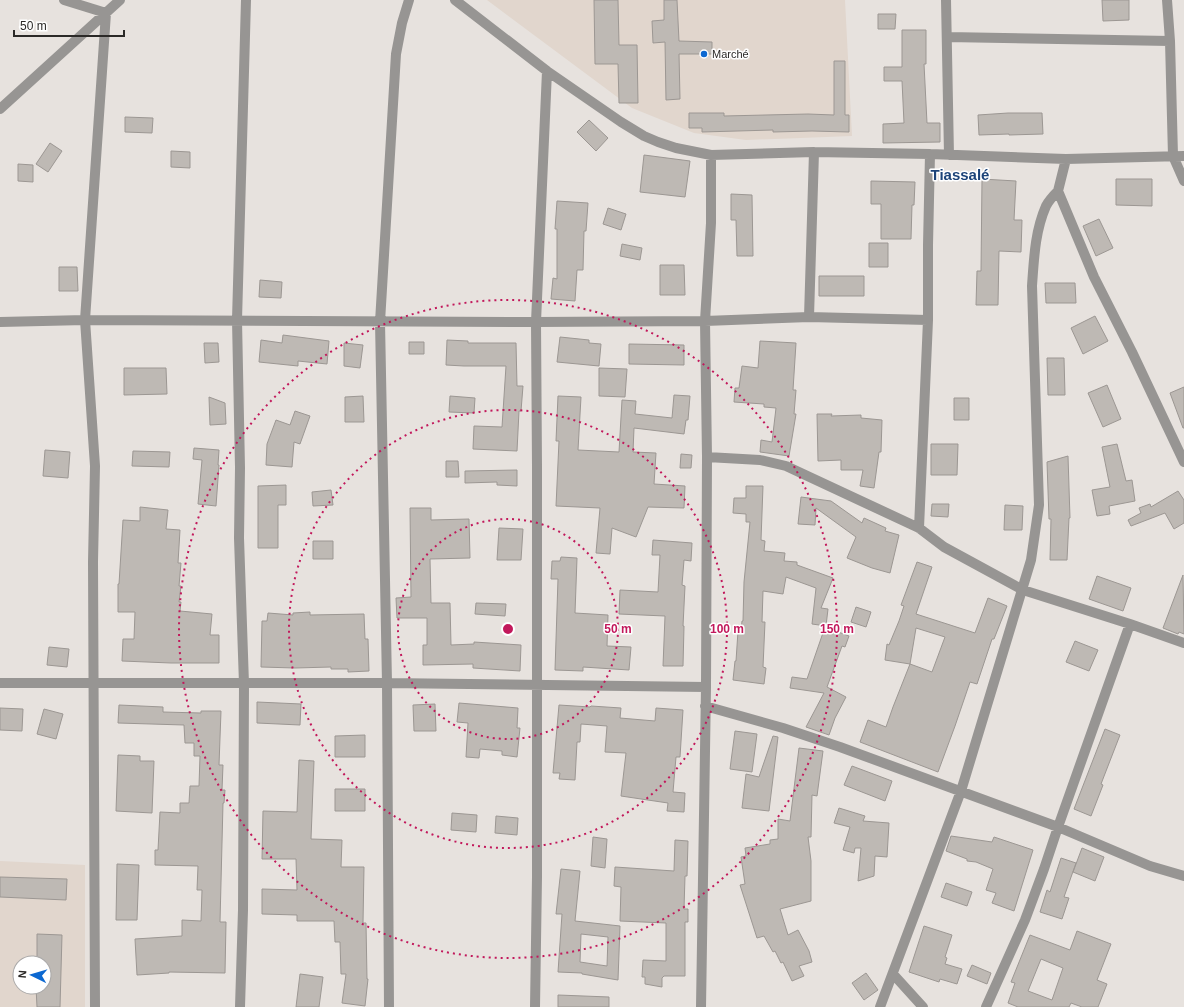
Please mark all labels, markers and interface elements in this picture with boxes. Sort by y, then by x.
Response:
scale bar [14,12,124,38]
text: 50 m [20,19,47,33]
place label: Marché [712,48,749,60]
marker: Marché [699,49,709,59]
district label: Tiassalé [931,166,989,183]
centre of rings [501,622,515,636]
text: 50 m [604,622,632,636]
text: 100 m [710,622,744,636]
text: 150 m [820,622,854,636]
north arrow [12,955,52,995]
text: N [16,970,28,979]

